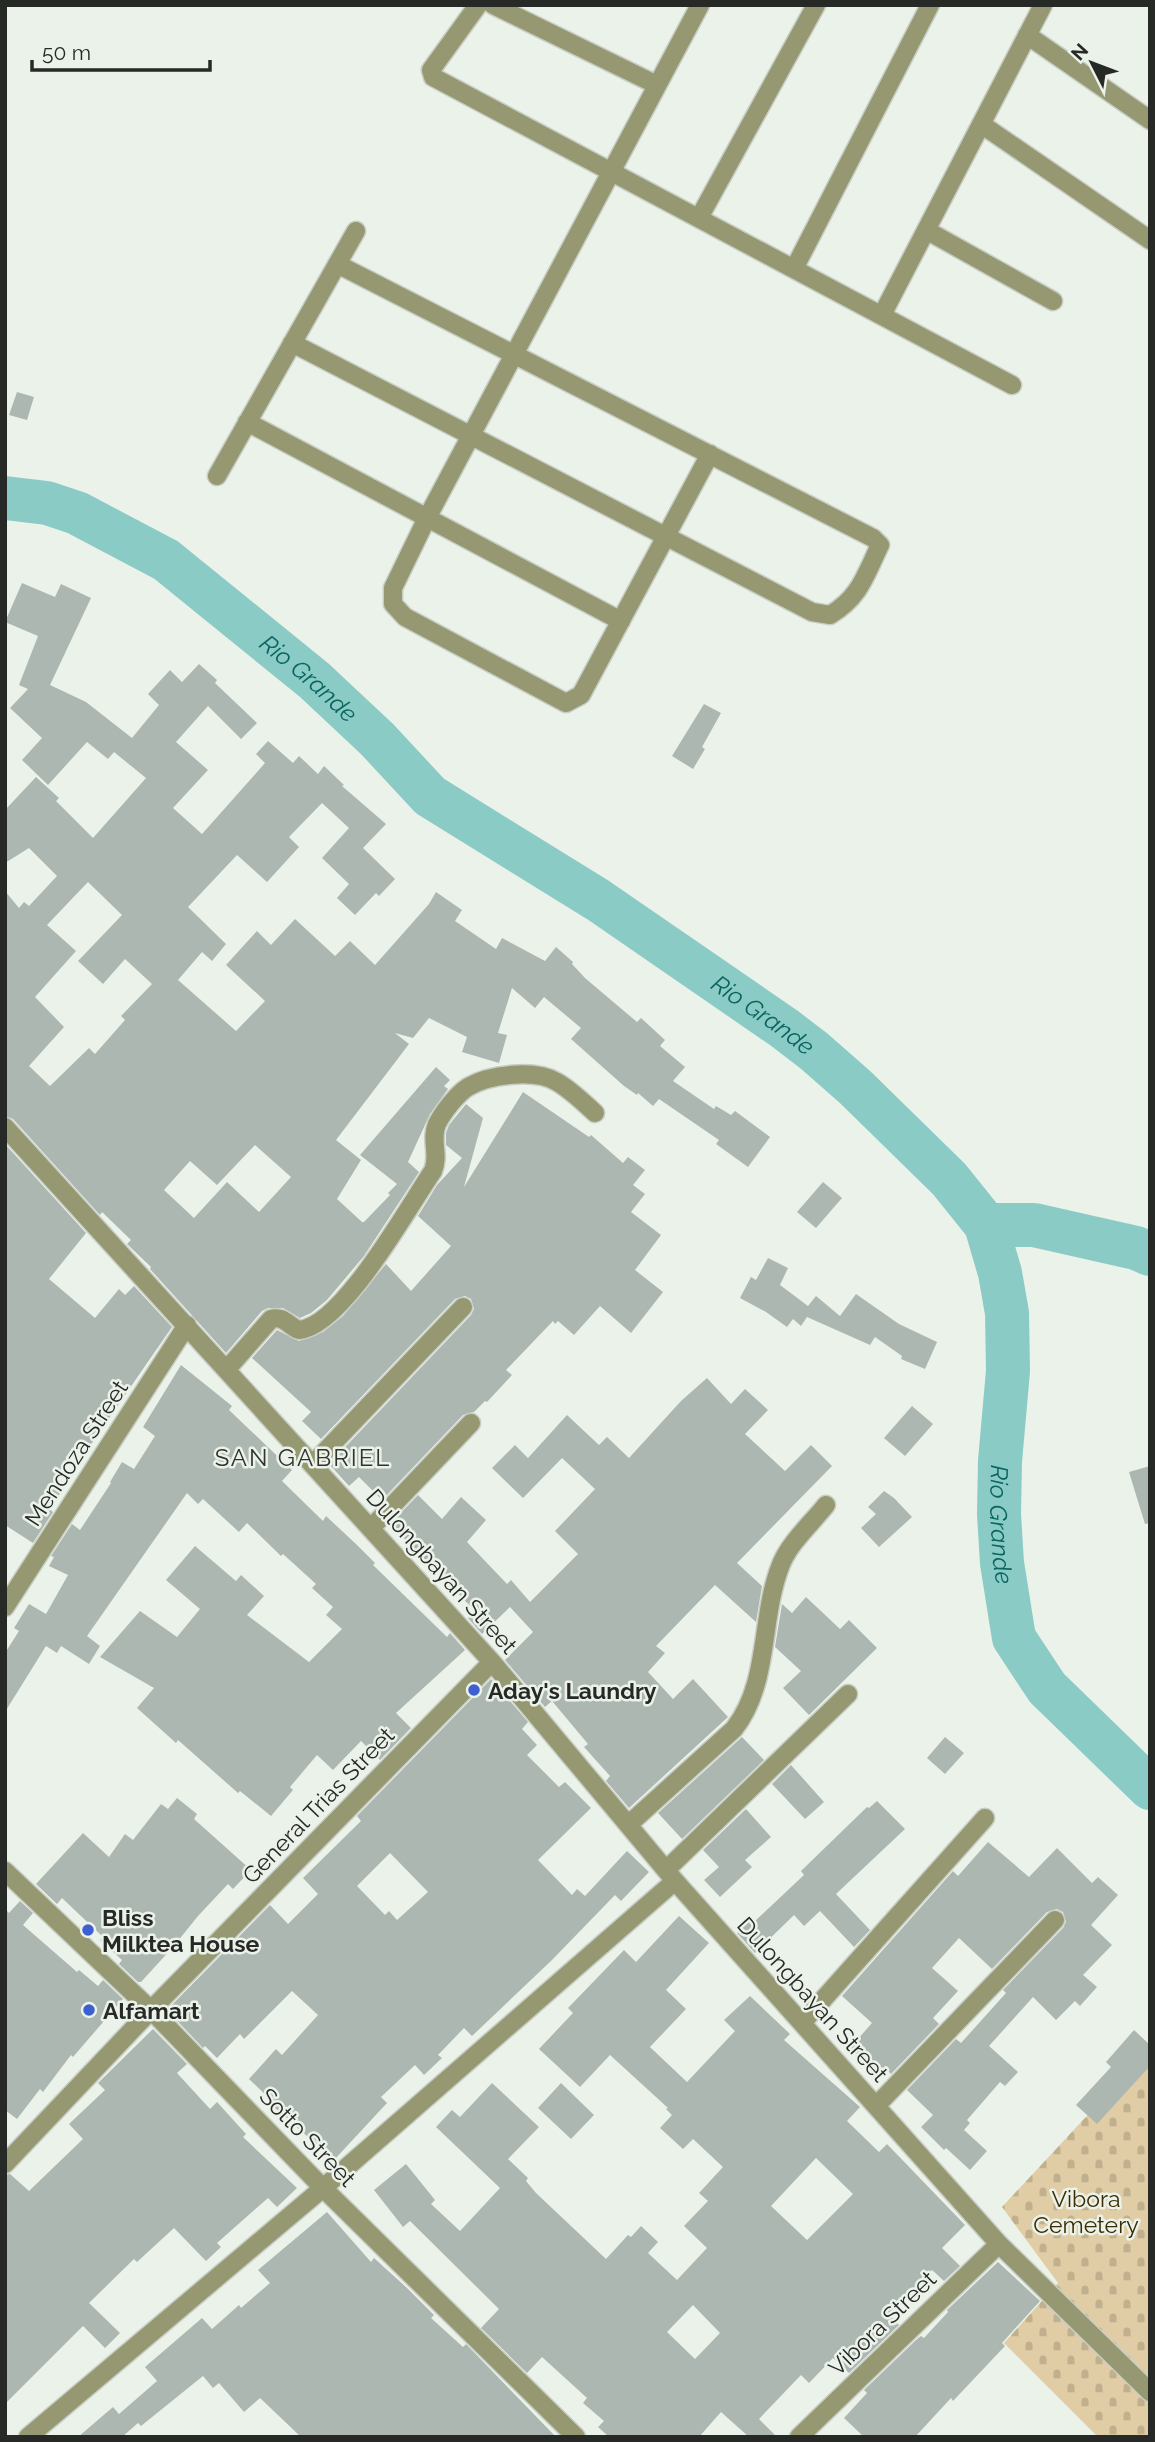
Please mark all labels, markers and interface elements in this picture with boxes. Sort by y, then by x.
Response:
scale bar [32,28,210,72]
north arrow [1057,28,1127,98]
text: N [1066,39,1092,64]
text: 50 m [42,40,91,65]
water label: Rio Grande [255,628,364,728]
water label: Rio Grande [706,968,821,1061]
street label: Mendoza Street [19,1375,133,1531]
district label: SAN GABRIEL [215,1443,391,1472]
water label: Rio Grande [984,1465,1020,1586]
street label: Dulongbayan Street [361,1483,523,1659]
place label: Aday's Laundry [488,1677,657,1704]
marker: Aday's Laundry [466,1682,482,1698]
street label: General Trias Street [237,1721,400,1889]
place label: Bliss Milktea House [102,1904,260,1957]
street label: Dulongbayan Street [732,1911,894,2087]
marker: Bliss Milktea House [80,1922,96,1938]
place label: Alfamart [103,1997,200,2024]
marker: Alfamart [81,2002,97,2018]
street label: Sotto Street [255,2082,362,2192]
park label: Vibora Cemetery [1033,2185,1139,2238]
street label: Vibora Street [823,2265,941,2381]

